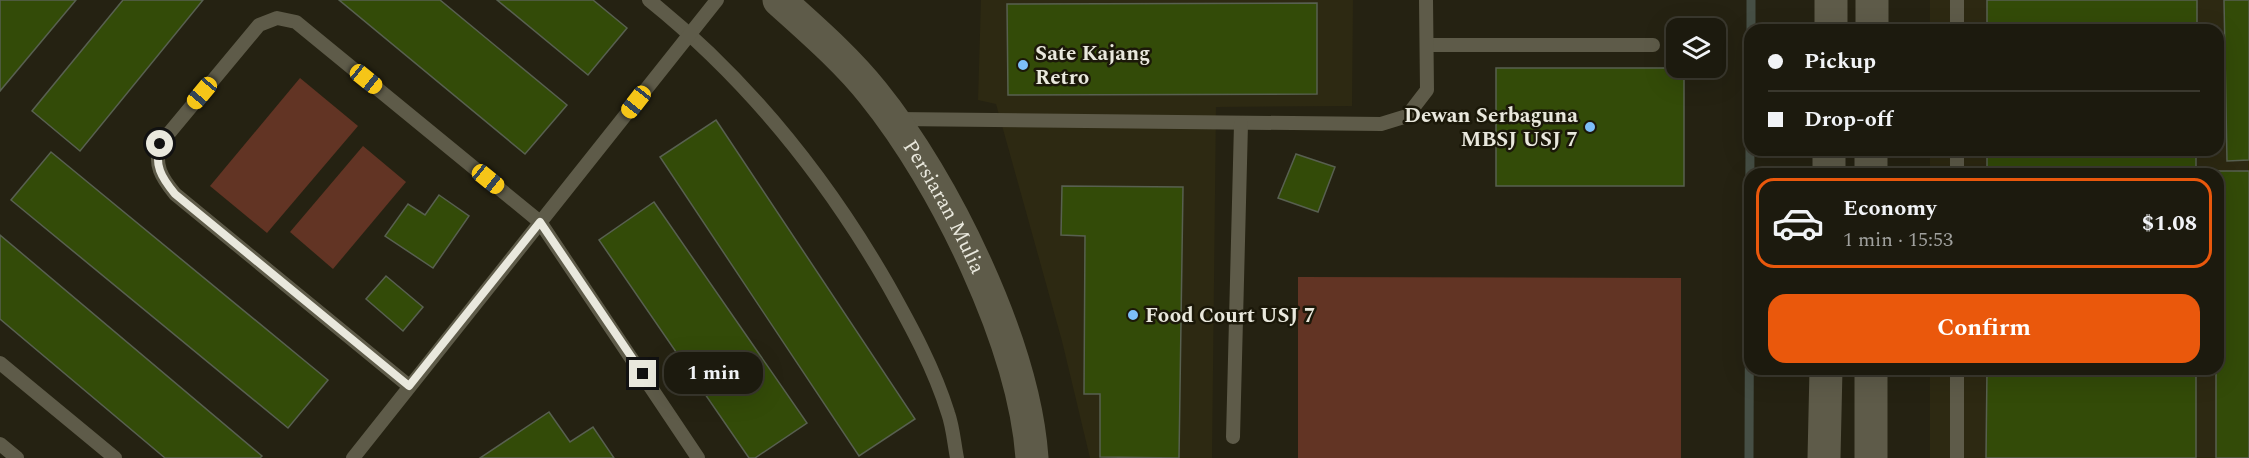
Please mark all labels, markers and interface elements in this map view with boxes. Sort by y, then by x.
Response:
map controls [1666,18,1726,78]
button: layers [1666,18,1726,78]
place label: Sate Kajang Retro [1035,38,1150,94]
text: Pickup [1804,45,1876,78]
marker: Sate Kajang Retro [1016,58,1030,72]
car [346,61,386,97]
car [184,73,220,113]
car [618,82,654,122]
place label: Dewan Serbaguna MBSJ USJ 7 [1404,100,1578,156]
text: Drop-off [1804,103,1893,136]
marker: Dewan Serbaguna MBSJ USJ 7 [1583,120,1597,134]
route start [146,130,173,157]
street label: Persiaran Mulia [894,134,993,280]
car [468,161,508,197]
text: Economy [1843,192,1936,225]
icon: car [1771,196,1825,250]
text: $1.08 [2142,207,2197,240]
text: 1 min · 15:53 [1843,225,1953,255]
button: Confirm [1768,294,2200,363]
place label: Food Court USJ 7 [1145,300,1316,332]
marker: Food Court USJ 7 [1126,308,1140,322]
callout: 1 min [664,353,763,395]
text: 1 min [687,358,740,388]
route end [629,360,656,387]

